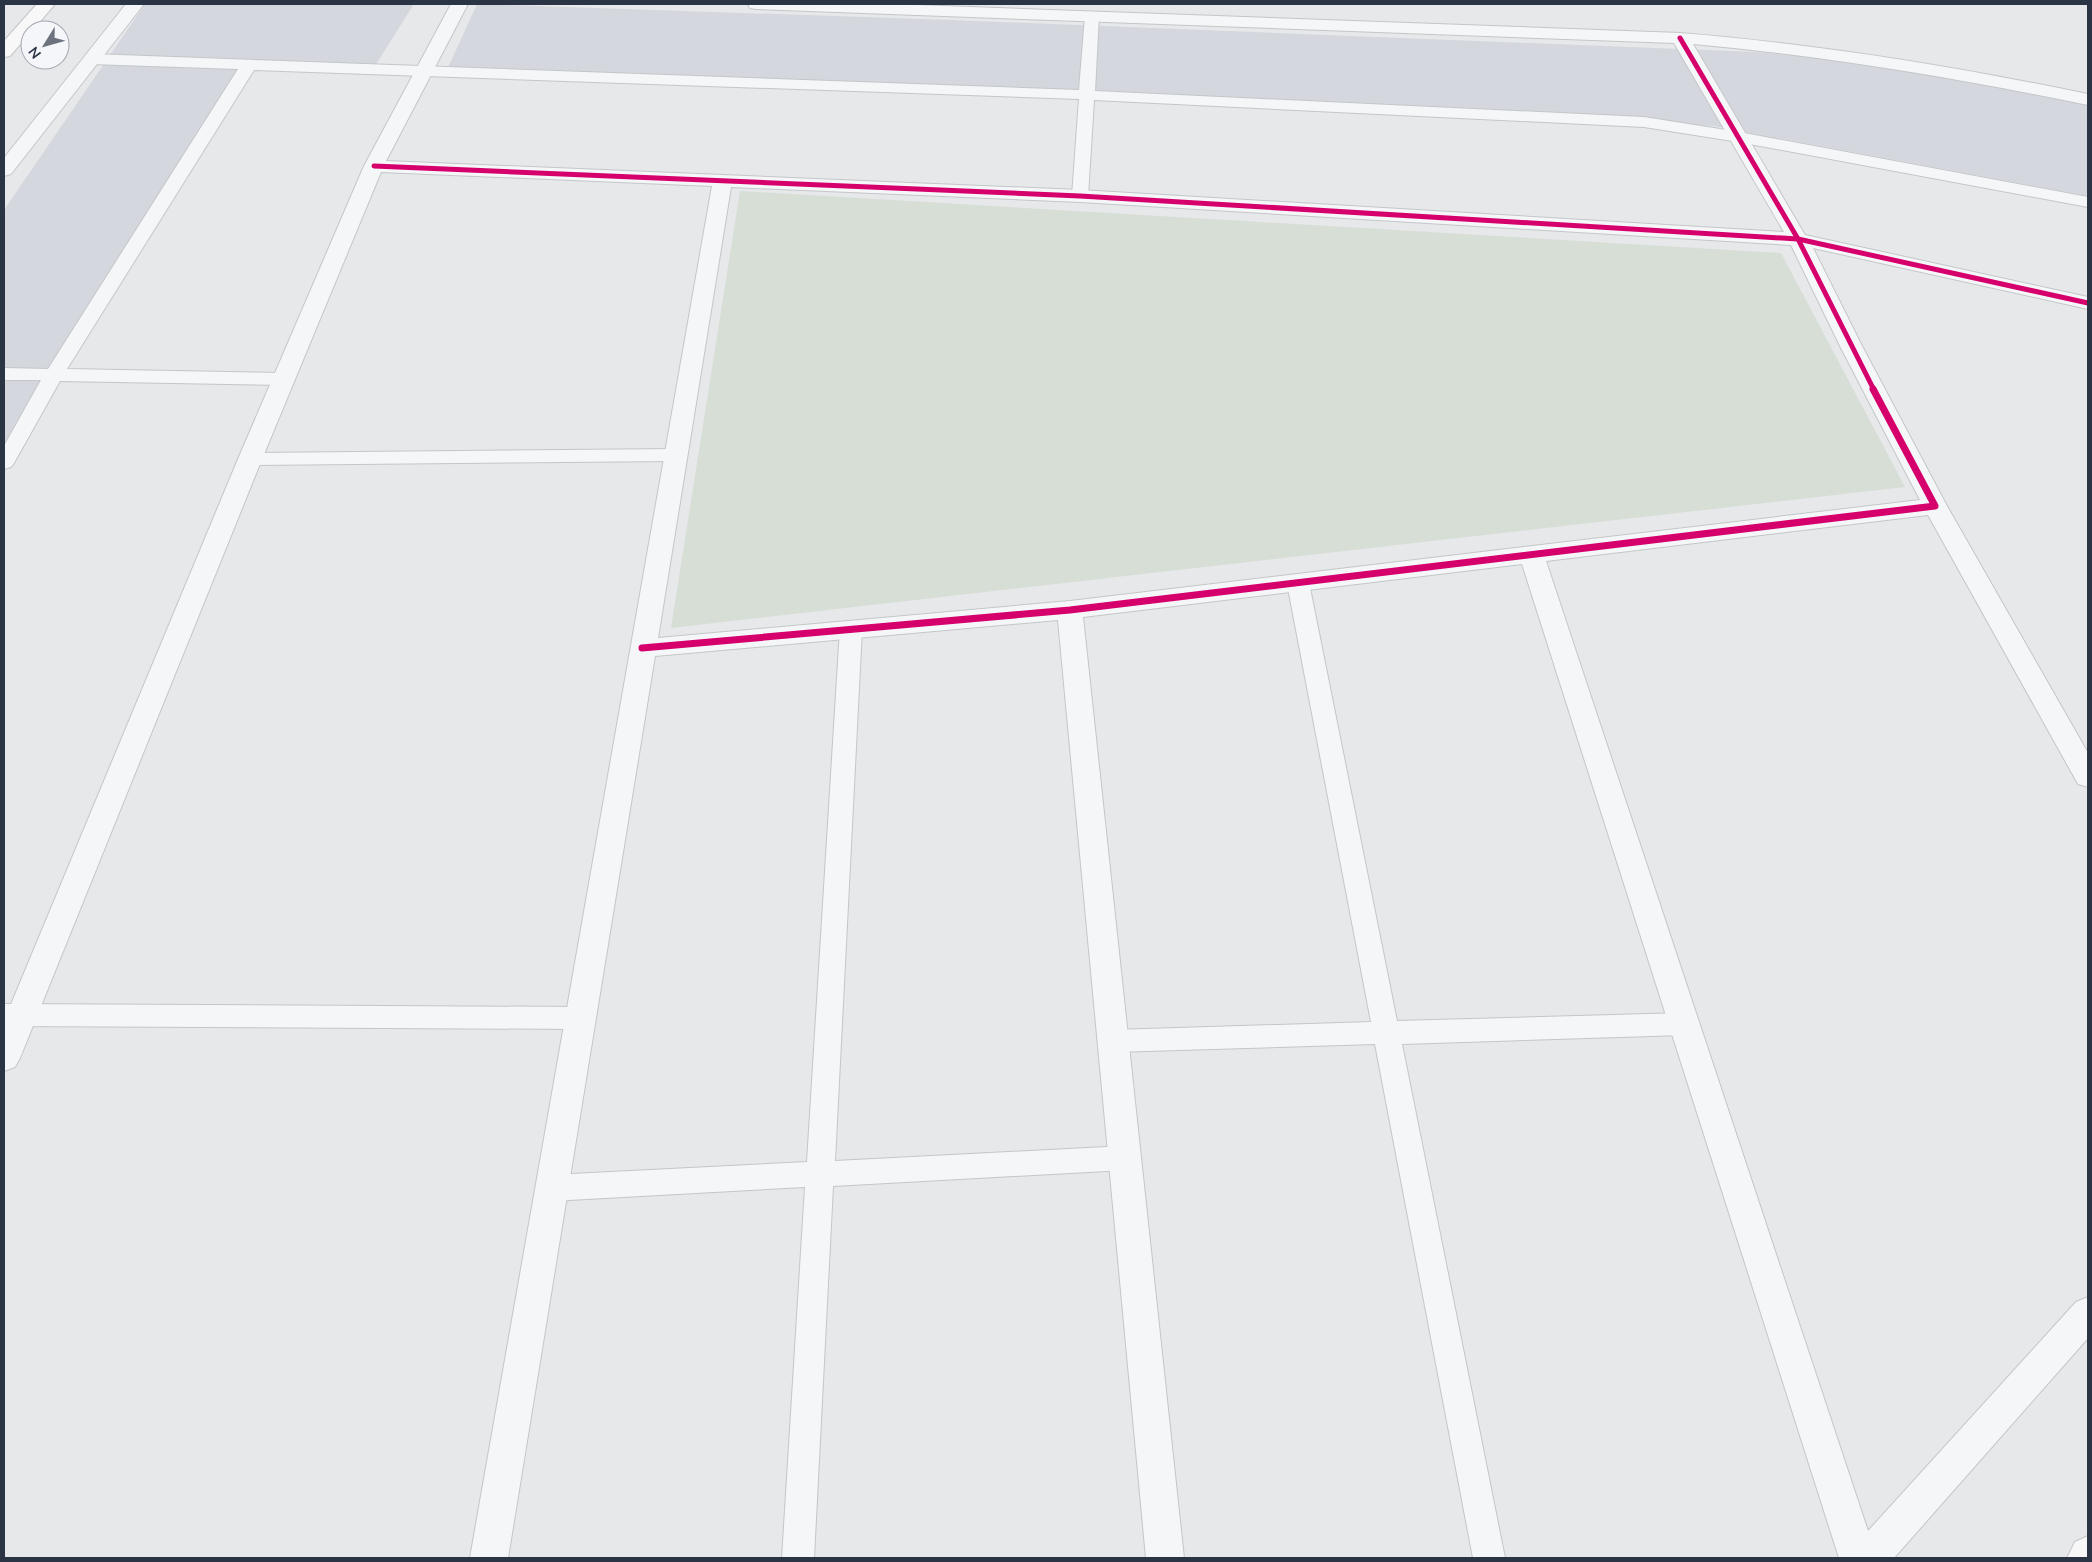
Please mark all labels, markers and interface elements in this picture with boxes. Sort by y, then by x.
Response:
north arrow [20,20,70,70]
text: N [24,43,46,62]

